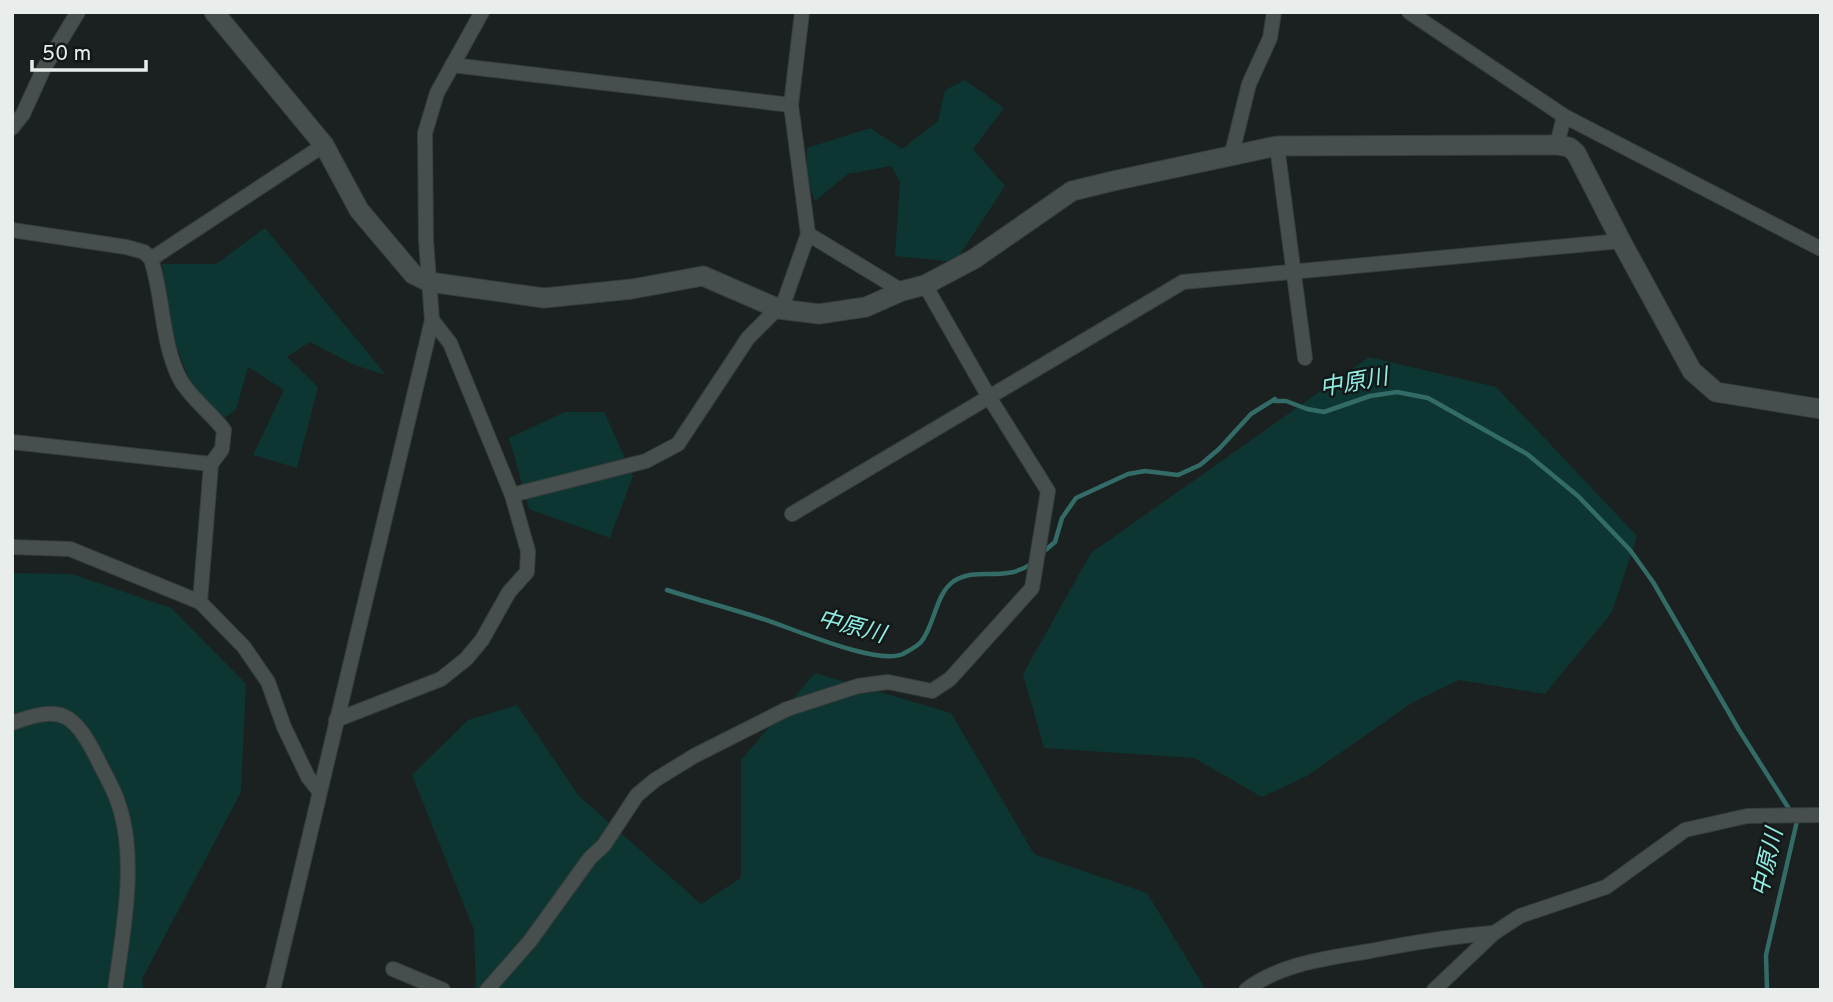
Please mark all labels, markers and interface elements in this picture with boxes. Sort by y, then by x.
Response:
scale bar [32,28,145,72]
text: 50 m [42,41,91,68]
water label: 中原川 [1318,363,1393,404]
water label: 中原川 [814,605,891,652]
water label: 中原川 [1747,823,1792,900]

